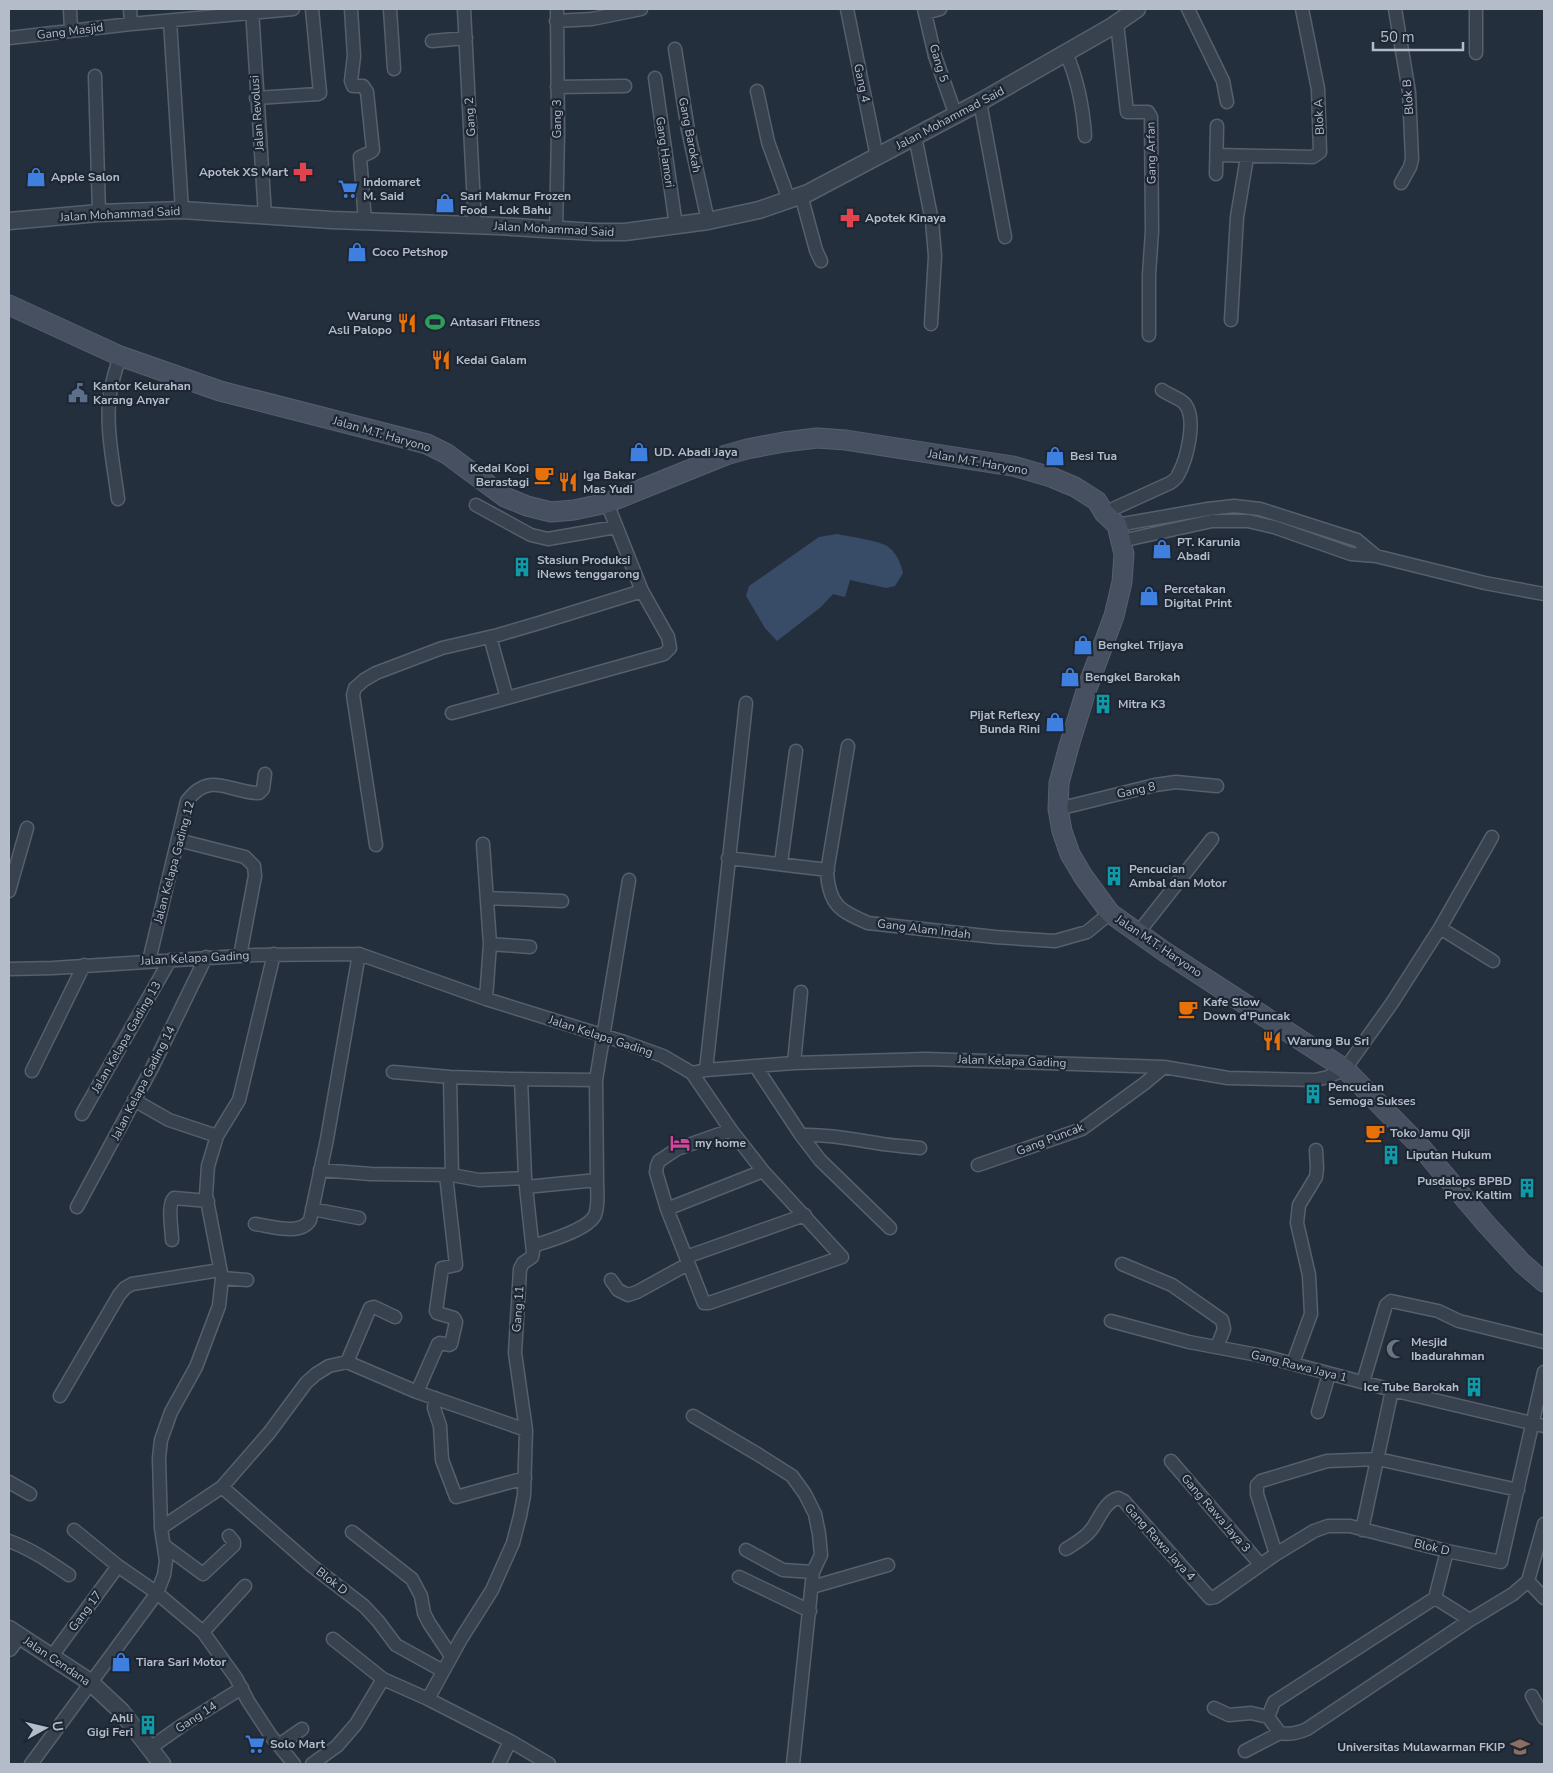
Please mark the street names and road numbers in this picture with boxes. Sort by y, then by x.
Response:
street label: Gang Masjid [36,19,104,43]
street label: Gang 5 [926,42,952,84]
street label: Gang 4 [850,62,874,104]
street label: Jalan Revolusi [246,75,268,152]
street label: Blok B [1399,79,1417,115]
street label: Jalan Mohammad Said [892,83,1007,154]
street label: Gang Barokah [675,96,705,174]
street label: Gang 2 [461,97,479,137]
street label: Blok A [1310,98,1328,135]
street label: Gang 3 [549,99,565,139]
street label: Gang Hamori [652,115,678,189]
street label: Gang Arfan [1142,122,1160,184]
street label: Jalan Mohammad Said [58,203,181,225]
street label: Jalan Mohammad Said [492,218,615,240]
street label: Jalan M.T. Haryono [330,412,433,456]
street label: Jalan M.T. Haryono [926,445,1029,479]
street label: Gang 8 [1115,778,1157,802]
street label: Jalan Kelapa Gading 12 [150,799,198,926]
street label: Jalan M.T. Haryono [1112,911,1206,981]
street label: Gang Alam Indah [876,915,972,943]
street label: Jalan Kelapa Gading [139,947,250,969]
street label: Jalan Kelapa Gading 13 [87,978,165,1097]
street label: Jalan Kelapa Gading [546,1011,655,1060]
street label: Jalan Kelapa Gading 14 [107,1023,179,1144]
street label: Jalan Kelapa Gading [956,1051,1067,1071]
street label: Gang Puncak [1014,1118,1087,1159]
street label: Gang 11 [508,1285,528,1333]
street label: Gang Rawa Jaya 1 [1249,1346,1349,1386]
street label: Gang Rawa Jaya 3 [1178,1471,1254,1555]
street label: Gang Rawa Jaya 4 [1121,1500,1199,1584]
street label: Blok D [1413,1535,1452,1559]
street label: Blok D [313,1564,351,1599]
street label: Gang 17 [65,1588,105,1634]
street label: Jalan Cendana [20,1632,94,1689]
street label: Gang 14 [172,1698,220,1736]

